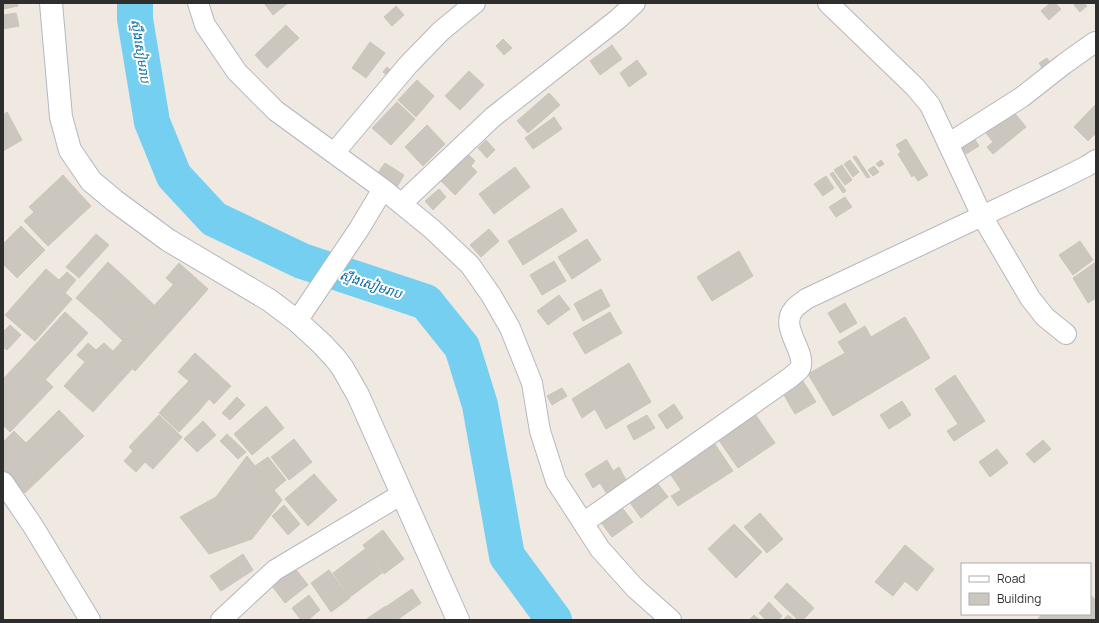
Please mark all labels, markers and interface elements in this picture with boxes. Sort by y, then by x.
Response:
water label: ស្ទឹងសៀមរាប [127,18,155,86]
water label: ស្ទឹងសៀមរាប [337,265,406,303]
legend [961,563,1091,615]
text: Road [997,570,1025,587]
text: Building [997,590,1041,607]

